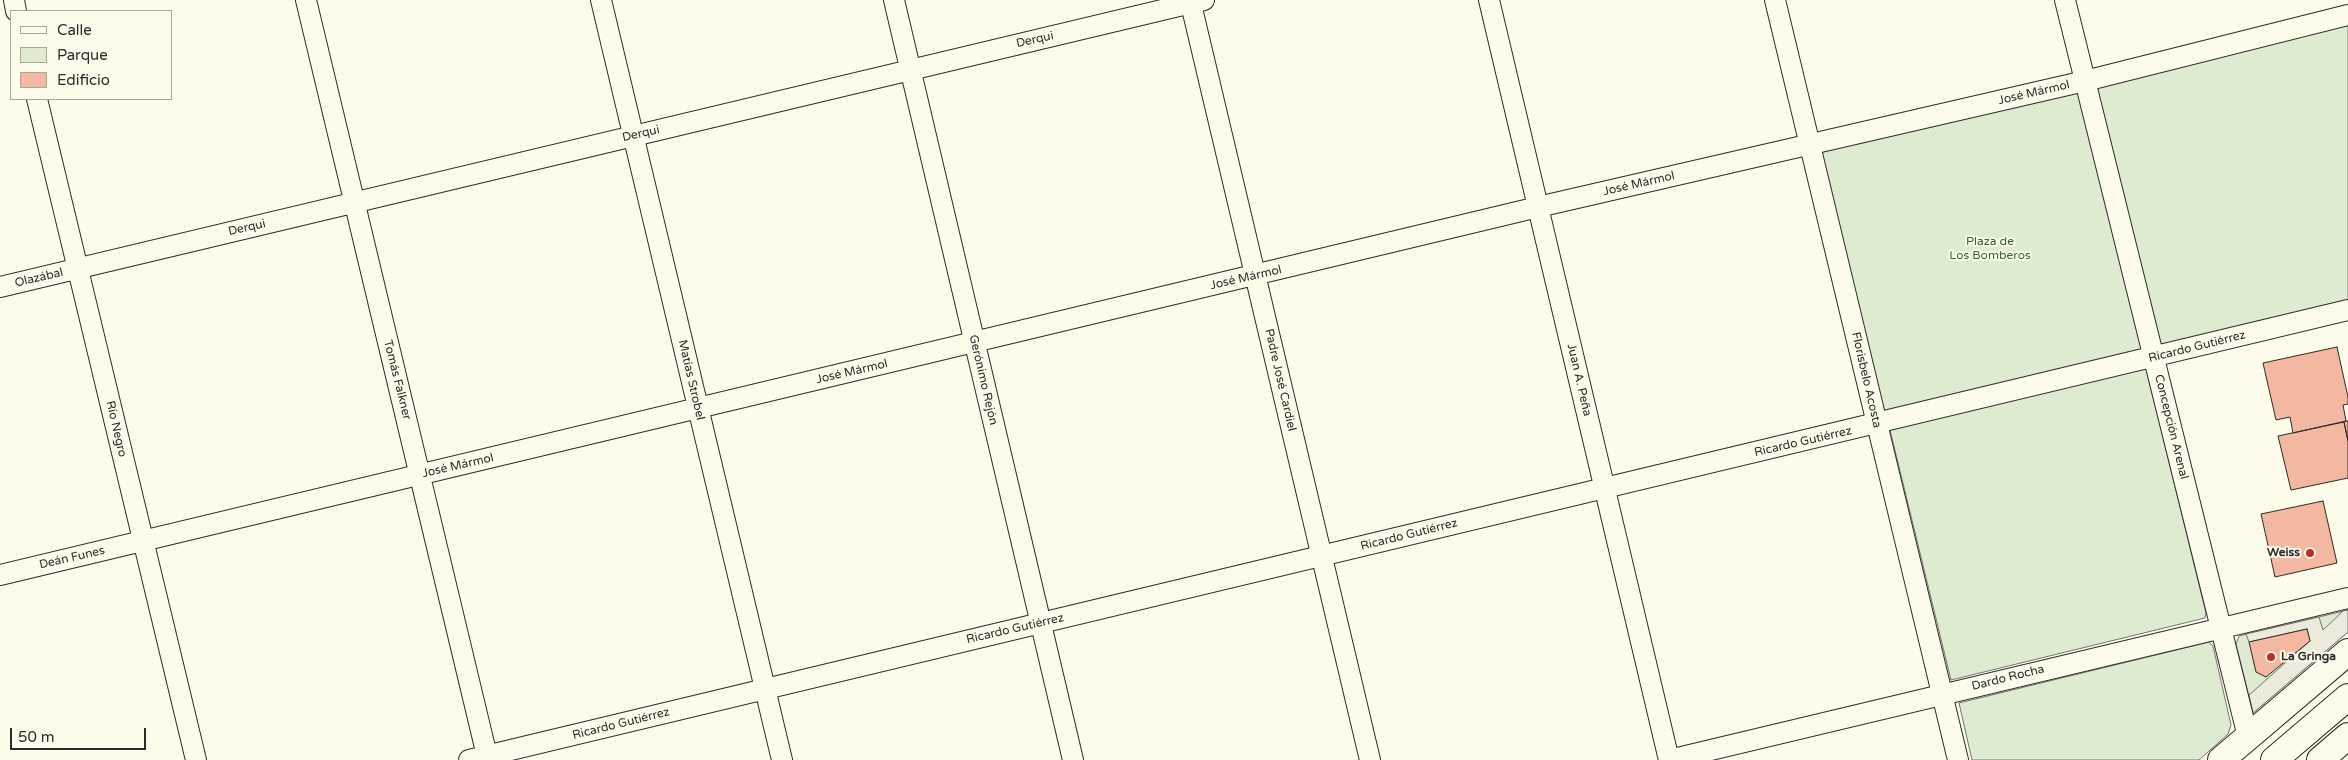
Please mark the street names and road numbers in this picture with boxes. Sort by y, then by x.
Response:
street label: Derqui [1015,29,1055,51]
street label: José Mármol [1997,78,2071,108]
street label: Derqui [621,123,661,145]
street label: José Mármol [1602,169,1676,199]
street label: Derqui [227,217,267,239]
street label: José Mármol [1209,263,1283,293]
street label: Olazábal [13,265,65,291]
street label: Padre José Cardiel [1261,327,1299,433]
street label: Ricardo Gutiérrez [2147,328,2247,366]
street label: Florisbelo Acosta [1848,331,1884,429]
street label: Gerónimo Rejón [966,333,1000,427]
street label: Matías Strobel [675,338,707,422]
street label: Tomás Falkner [380,339,414,421]
street label: Juan A. Peña [1564,342,1594,418]
street label: José Mármol [815,357,889,387]
street label: Concepción Arenal [2151,373,2191,481]
street label: Río Negro [103,399,129,459]
street label: Ricardo Gutiérrez [1753,424,1853,460]
street label: José Mármol [421,451,495,481]
street label: Ricardo Gutiérrez [1359,516,1459,554]
street label: Deán Funes [38,543,106,573]
street label: Ricardo Gutiérrez [965,611,1065,647]
street label: Dardo Rocha [1970,662,2046,694]
street label: Ricardo Gutiérrez [571,705,671,743]

